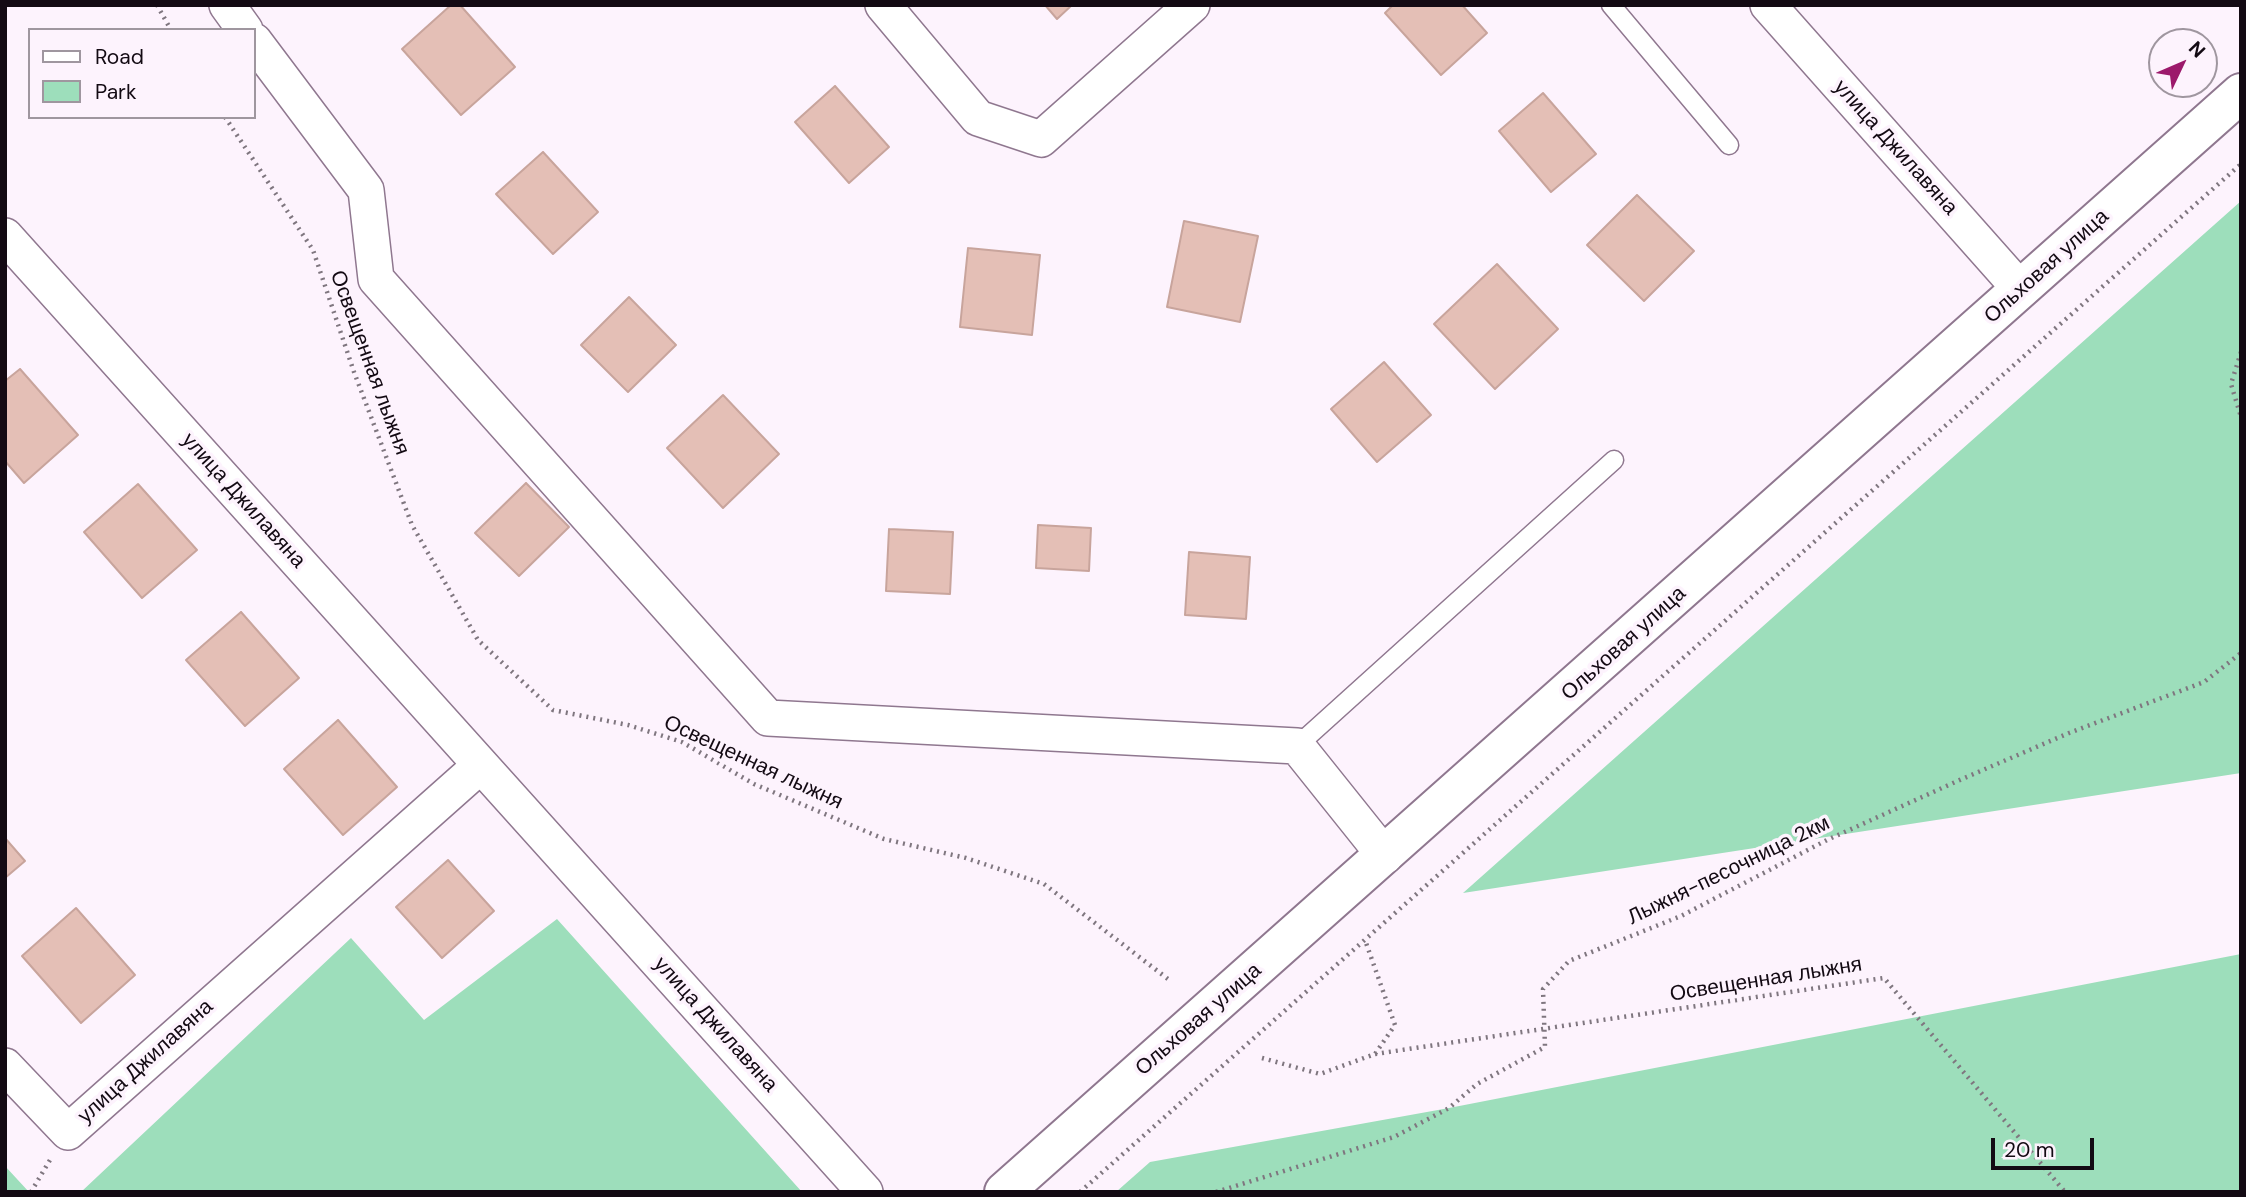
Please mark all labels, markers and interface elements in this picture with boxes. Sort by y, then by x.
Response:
legend [28,28,256,119]
north arrow [2148,28,2218,98]
text: N [2183,36,2211,63]
text: Road [95,43,144,71]
street label: улица Джилавяна [1828,75,1962,221]
text: Park [95,78,136,106]
street label: Ольховая улица [1980,205,2114,329]
street label: Освещенная лыжня [324,267,414,459]
street label: улица Джилавяна [176,428,310,574]
street label: Ольховая улица [1557,582,1691,706]
street label: Освещенная лыжня [660,711,846,815]
street label: Лыжня-песочница 2км [1624,811,1834,931]
street label: улица Джилавяна [648,952,782,1098]
street label: Освещенная лыжня [1668,952,1864,1008]
street label: Ольховая улица [1131,958,1267,1082]
street label: улица Джилавяна [73,995,219,1129]
scale bar [1994,1124,2097,1168]
text: 20 m [2004,1136,2055,1164]

